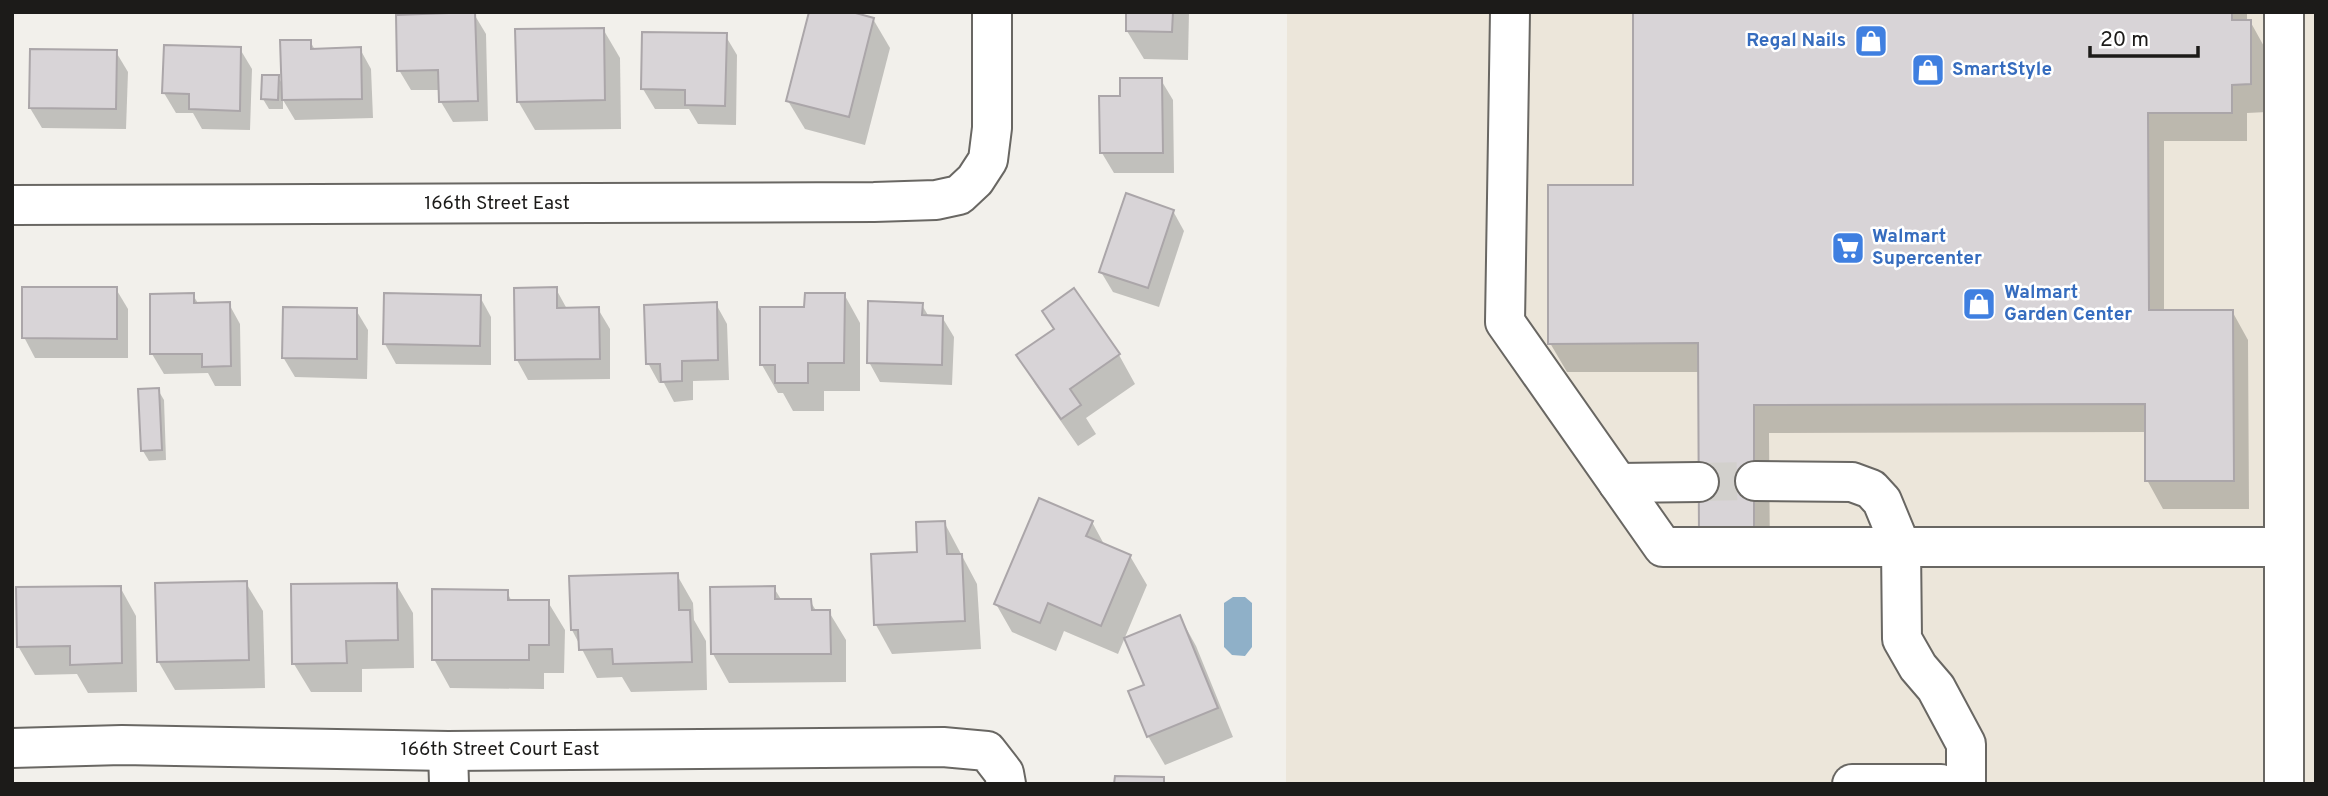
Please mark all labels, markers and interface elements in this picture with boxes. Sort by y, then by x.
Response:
scale bar [2090,14,2198,58]
shop icon: Regal Nails [1852,22,1890,60]
text: 20 m [2100,27,2149,54]
place label: Regal Nails [1746,29,1846,53]
shop icon: SmartStyle [1909,51,1947,89]
place label: SmartStyle [1952,58,2052,82]
street label: 166th Street East [424,192,570,216]
place label: Walmart Supercenter [1872,225,1982,271]
supermarket icon: Walmart Supercenter [1829,229,1867,267]
place label: Walmart Garden Center [2004,281,2132,327]
shop icon: Walmart Garden Center [1960,285,1998,323]
street label: 166th Street Court East [401,738,599,762]

